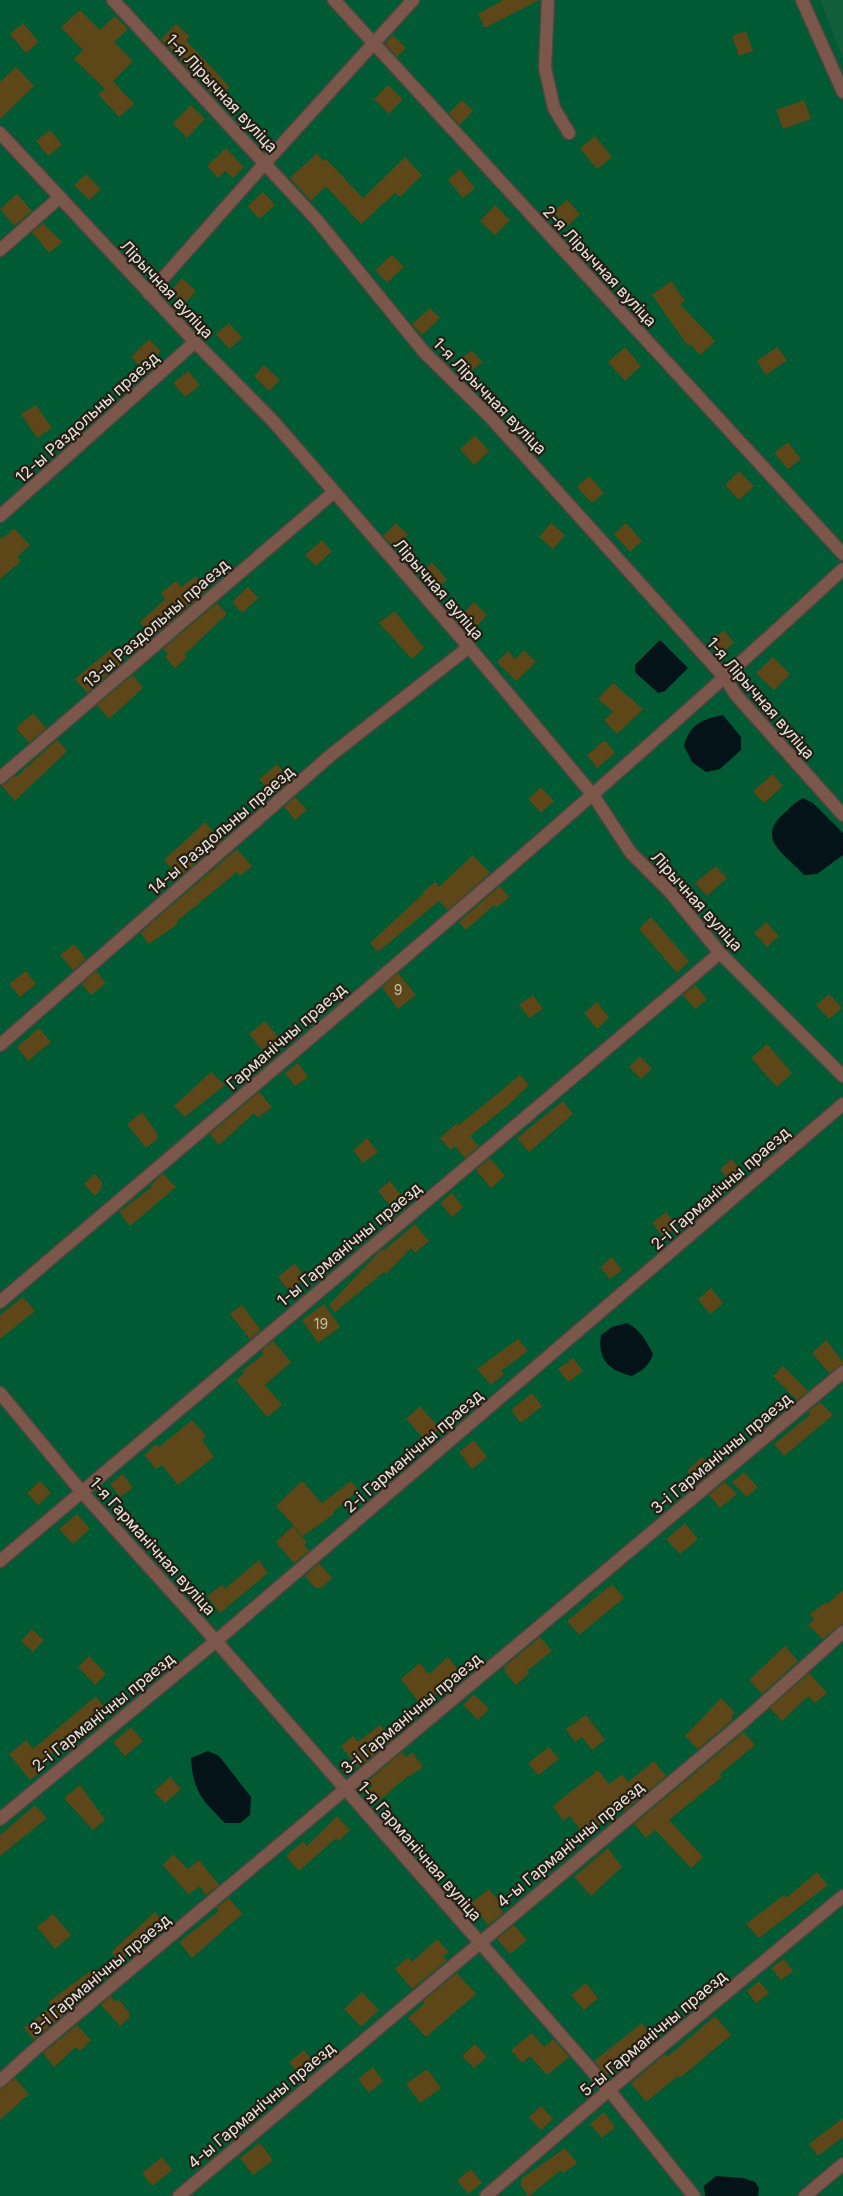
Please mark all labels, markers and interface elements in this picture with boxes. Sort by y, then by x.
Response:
street label: 1-я Лірычная вуліца [162,30,282,156]
street label: 2-я Лірычная вуліца [539,201,661,331]
street label: Лірычная вуліца [116,236,218,342]
street label: 1-я Лірычная вуліца [429,333,551,459]
street label: 12-ы Раздольны праезд [11,347,163,487]
street label: Лірычная вуліца [390,534,488,644]
street label: 13-ы Раздольны праезд [79,554,233,692]
street label: 1-я Лірычная вуліца [703,633,819,763]
street label: 14-ы Раздольны праезд [144,761,298,899]
street label: Лірычная вуліца [647,847,747,955]
street label: Гарманічны праезд [222,979,350,1093]
house number: 9 [394,981,402,998]
street label: 2-і Гарманічны праезд [646,1122,794,1254]
street label: 1-ы Гарманічны праезд [273,1178,425,1310]
house number: 19 [314,1315,328,1332]
street label: 2-і Гарманічны праезд [339,1385,487,1517]
street label: 3-і Гарманічны праезд [646,1388,796,1518]
street label: 1-я Гарманічная вуліца [86,1473,220,1619]
street label: 2-і Гарманічны праезд [28,1648,178,1776]
street label: 3-і Гарманічны праезд [336,1648,486,1778]
street label: 1-я Гарманічная вуліца [354,1777,486,1925]
street label: 4-ы Гарманічны праезд [492,1777,648,1911]
street label: 3-і Гарманічны праезд [25,1909,175,2039]
street label: 5-ы Гарманічны праезд [576,1966,730,2100]
street label: 4-ы Гарманічны праезд [183,2038,339,2172]

